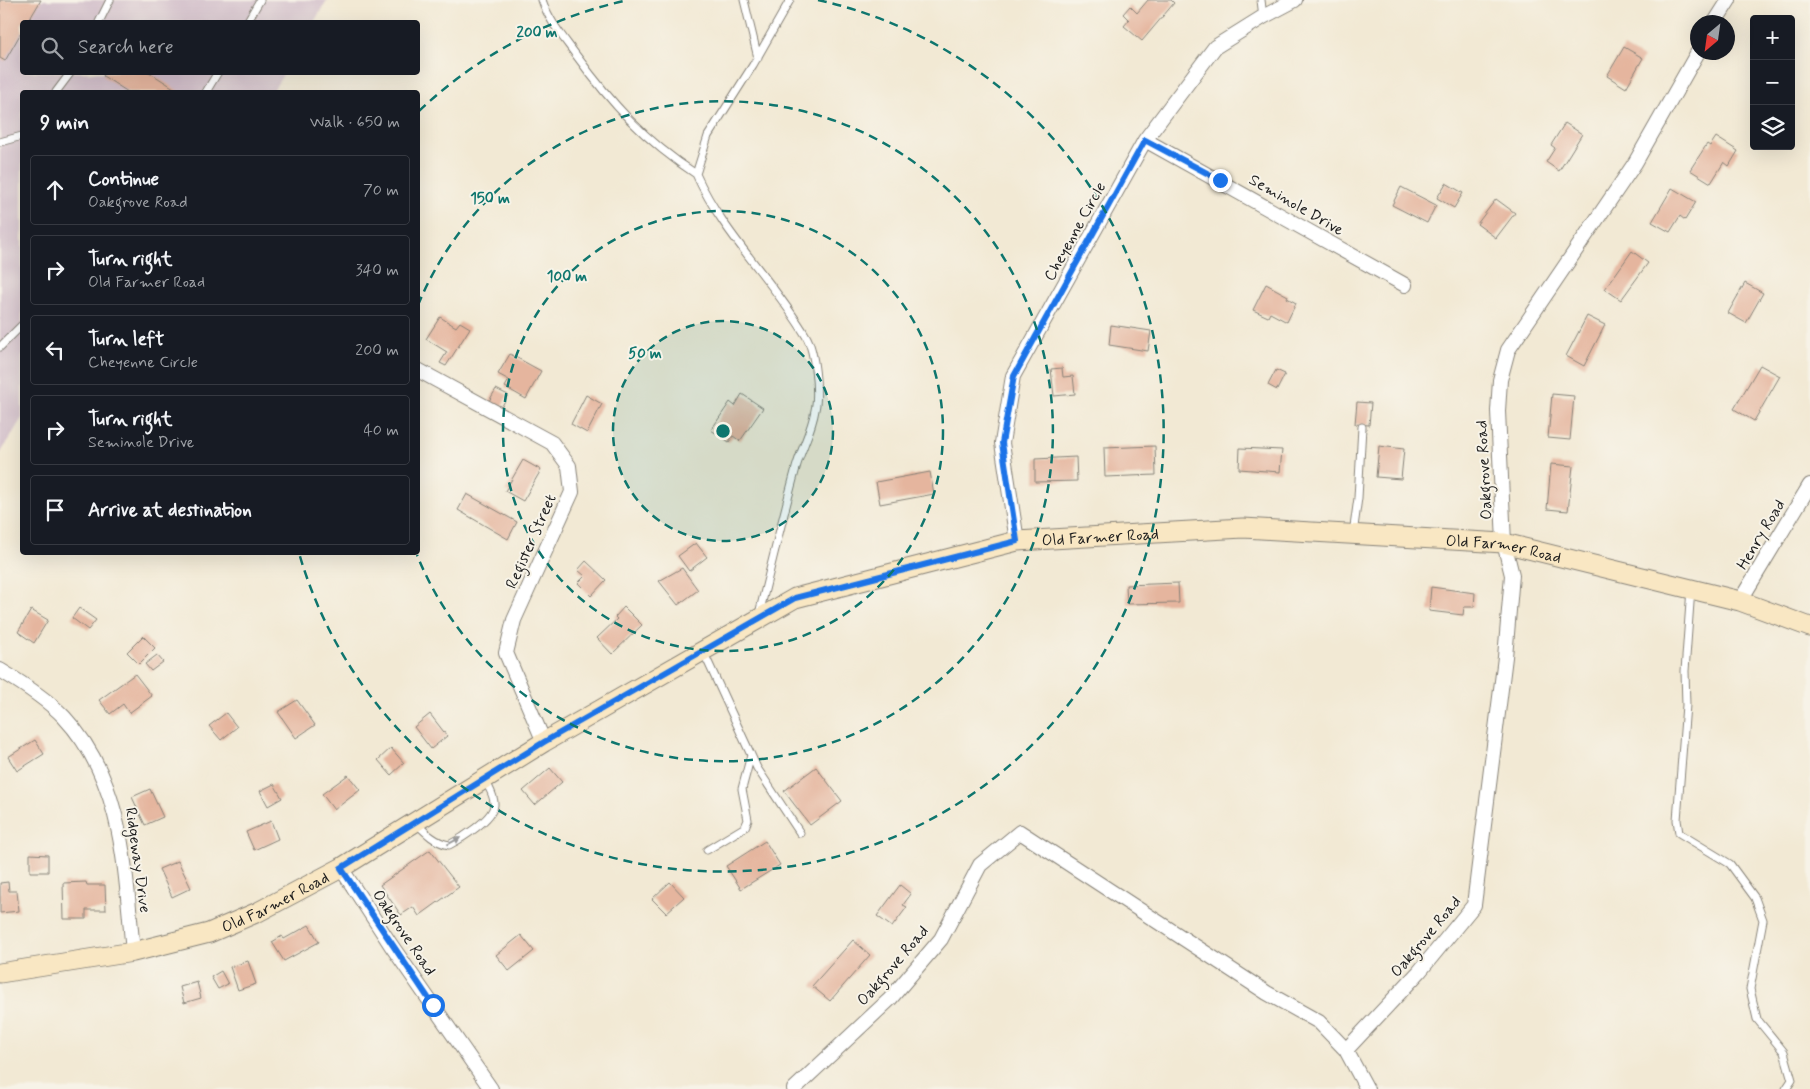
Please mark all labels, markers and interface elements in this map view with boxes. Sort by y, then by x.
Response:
north arrow [1690,15,1735,60]
map controls [1750,15,1795,150]
button: + [1750,15,1795,60]
search box [20,20,420,75]
text: 200 m [517,23,558,43]
icon: search [38,34,66,62]
text: Search here [78,35,174,60]
button: − [1750,60,1795,105]
button: layers [1750,105,1795,150]
text: 9 min [40,109,89,137]
text: Walk · 650 m [310,112,400,133]
text: Continue [88,167,159,192]
route end [1209,169,1232,192]
street label: Seminole Drive [1245,170,1348,241]
icon: ahead [41,176,69,204]
street label: Cheyenne Circle [1039,179,1111,285]
text: 70 m [363,180,399,201]
text: 150 m [470,189,510,209]
text: Oakgrove Road [88,192,188,213]
text: Turn right [88,247,172,272]
icon: right [41,256,69,284]
text: 340 m [355,260,399,281]
text: 100 m [547,267,587,287]
text: Old Farmer Road [88,272,205,293]
text: Turn left [88,327,164,352]
icon: left [41,336,69,364]
text: 200 m [355,340,399,361]
text: 50 m [628,344,662,364]
text: Cheyenne Circle [88,352,198,373]
text: Turn right [88,407,172,432]
icon: right [41,416,69,444]
text: 40 m [363,420,399,441]
street label: Oakgrove Road [1471,420,1499,520]
centre of rings [714,422,732,440]
text: Seminole Drive [88,432,194,453]
street label: Register Street [501,491,563,593]
icon: arrive [41,496,69,524]
street label: Henry Road [1732,496,1790,574]
text: Arrive at destination [88,498,252,523]
street label: Old Farmer Road [1041,524,1159,552]
street label: Old Farmer Road [1445,531,1564,569]
street label: Ridgeway Drive [119,806,155,914]
one-way arrow [447,837,462,845]
street label: Old Farmer Road [219,867,333,938]
street label: Oakgrove Road [366,886,440,981]
street label: Oakgrove Road [1386,892,1467,983]
street label: Oakgrove Road [853,921,935,1011]
route start [422,994,445,1017]

